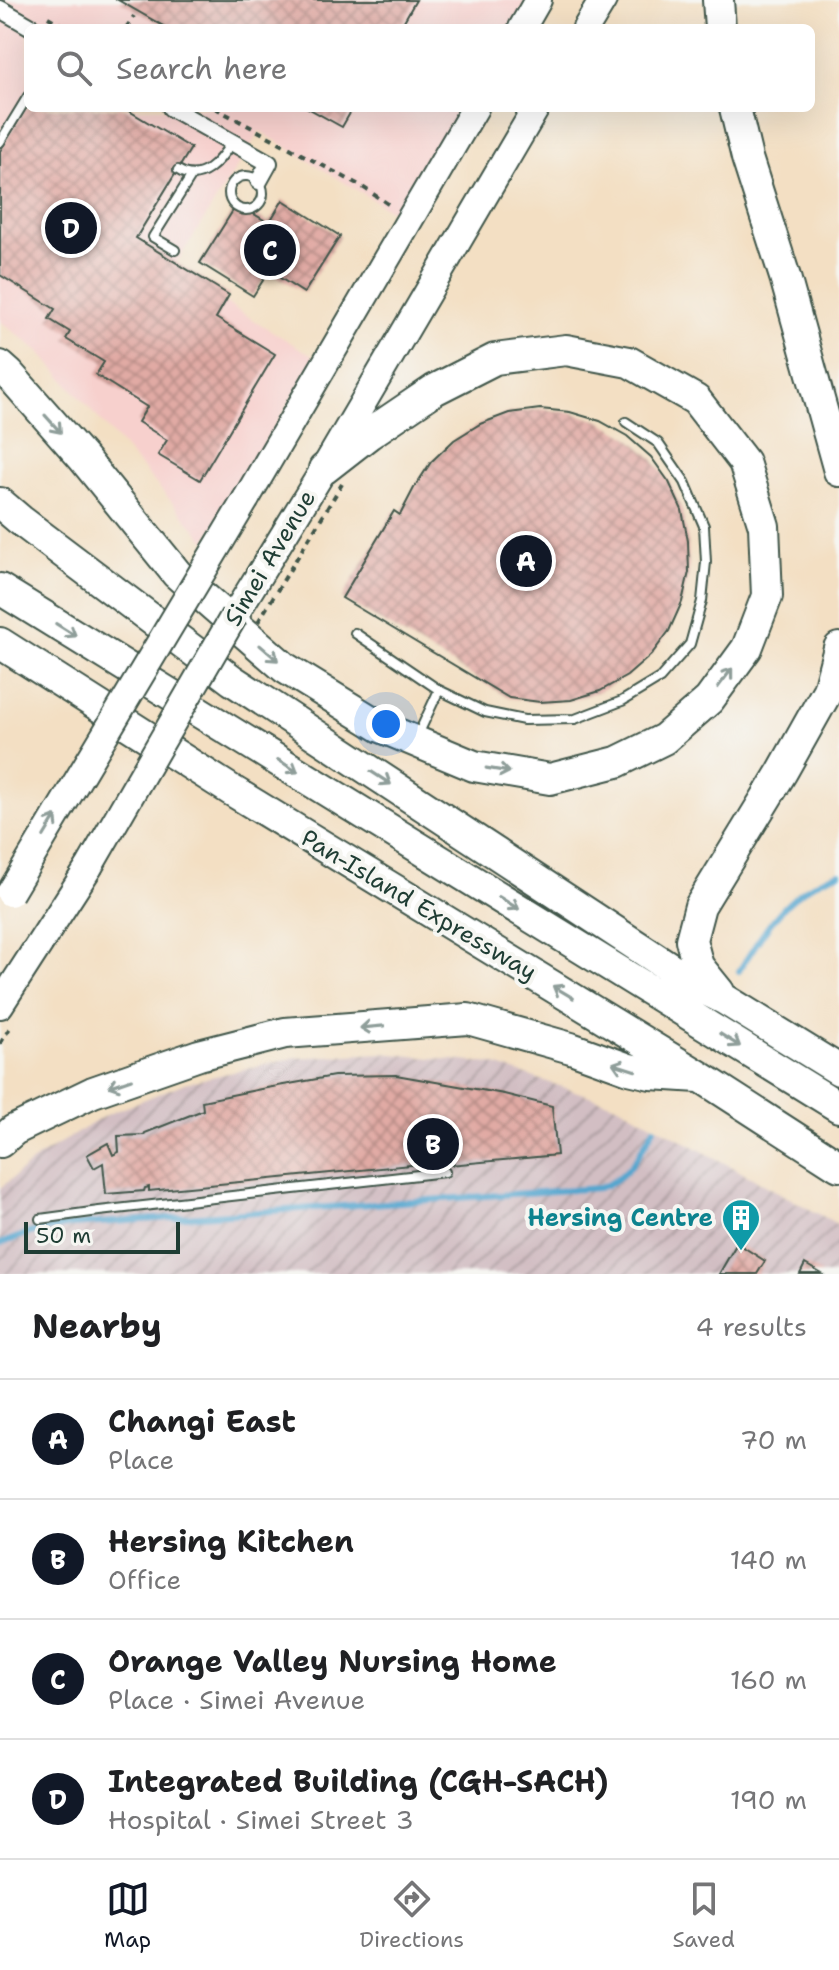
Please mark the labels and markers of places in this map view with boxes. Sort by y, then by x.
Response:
pin: D [45,198,97,258]
pin: C [244,220,296,280]
pin: A [500,531,552,591]
pin: B [407,1114,459,1174]
building icon: Hersing Centre [720,1197,762,1252]
place label: Hersing Centre [528,1202,713,1234]

